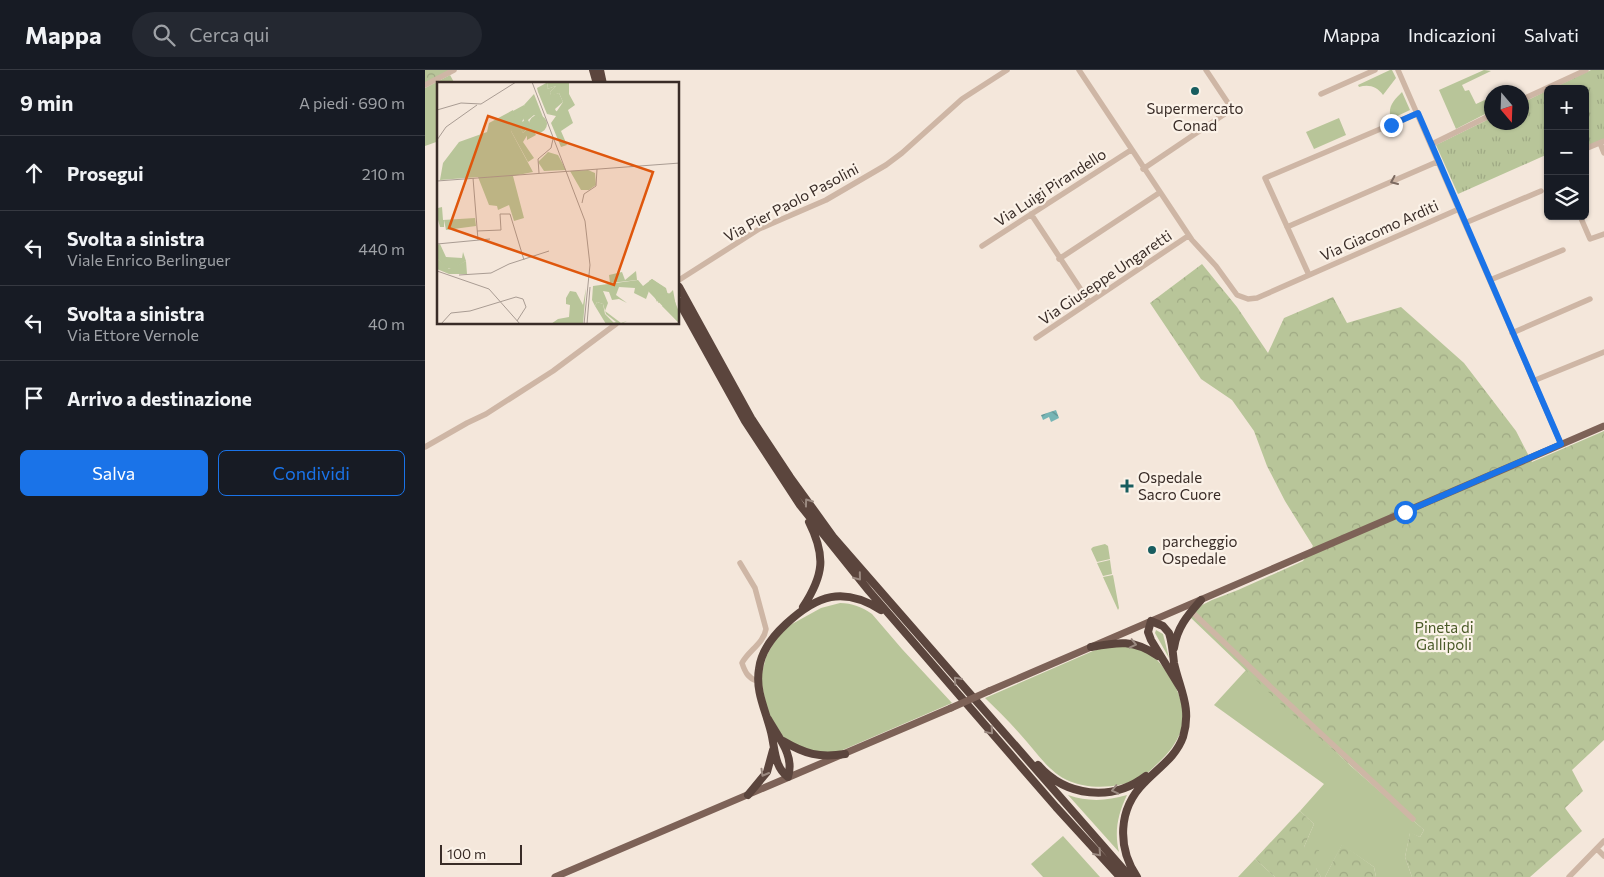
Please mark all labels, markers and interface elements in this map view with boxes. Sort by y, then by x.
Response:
search box [132,12,482,57]
text: Mappa [25,20,102,49]
icon: search [150,21,178,49]
text: Cerca qui [190,23,269,46]
text: Mappa [1323,24,1380,46]
text: Indicazioni [1408,24,1496,46]
text: Salvati [1524,24,1579,46]
inset map [437,82,680,325]
marker: Supermercato Conad [1189,85,1201,97]
north arrow [1484,85,1529,130]
map controls [1544,85,1589,220]
button: + [1544,85,1589,130]
text: 9 min [20,90,73,115]
text: A piedi · 690 m [299,93,405,112]
place label: Supermercato Conad [1147,99,1244,134]
route end [1380,114,1403,137]
button: − [1544,130,1589,175]
street label: Via Luigi Pirandello [991,144,1109,230]
icon: ahead [20,159,48,187]
street label: Via Pier Paolo Pasolini [721,159,861,245]
text: Prosegui [67,162,144,185]
text: 210 m [362,164,405,183]
one-way arrow [1390,174,1399,185]
button: layers [1544,175,1589,220]
street label: Via Giacomo Arditi [1317,196,1441,264]
street label: Via Giuseppe Ungaretti [1035,226,1175,328]
text: Svolta a sinistra [67,227,205,250]
icon: left [20,234,48,262]
text: 440 m [358,239,405,258]
text: Viale Enrico Berlinguer [67,250,231,269]
text: Svolta a sinistra [67,302,205,325]
icon: left [20,309,48,337]
text: 40 m [368,314,405,333]
text: Via Ettore Vernole [67,325,199,344]
icon: arrive [20,384,48,412]
text: Arrivo a destinazione [67,387,252,410]
button: Salva [20,450,208,496]
button: Condividi [218,450,405,496]
place label: Ospedale Sacro Cuore [1138,468,1221,503]
marker: Ospedale Sacro Cuore [1120,479,1134,493]
one-way arrow [805,498,814,508]
route start [1394,501,1417,524]
place label: parcheggio Ospedale [1162,532,1237,567]
marker: parcheggio Ospedale [1146,544,1158,556]
one-way arrow [852,572,861,581]
park label: Pineta di Gallipoli [1414,618,1474,653]
one-way arrow [1129,638,1138,649]
one-way arrow [955,677,963,686]
one-way arrow [984,725,993,734]
one-way arrow [761,768,771,777]
one-way arrow [1111,784,1120,795]
scale bar [440,842,523,865]
text: 100 m [447,845,486,862]
one-way arrow [1092,847,1101,856]

